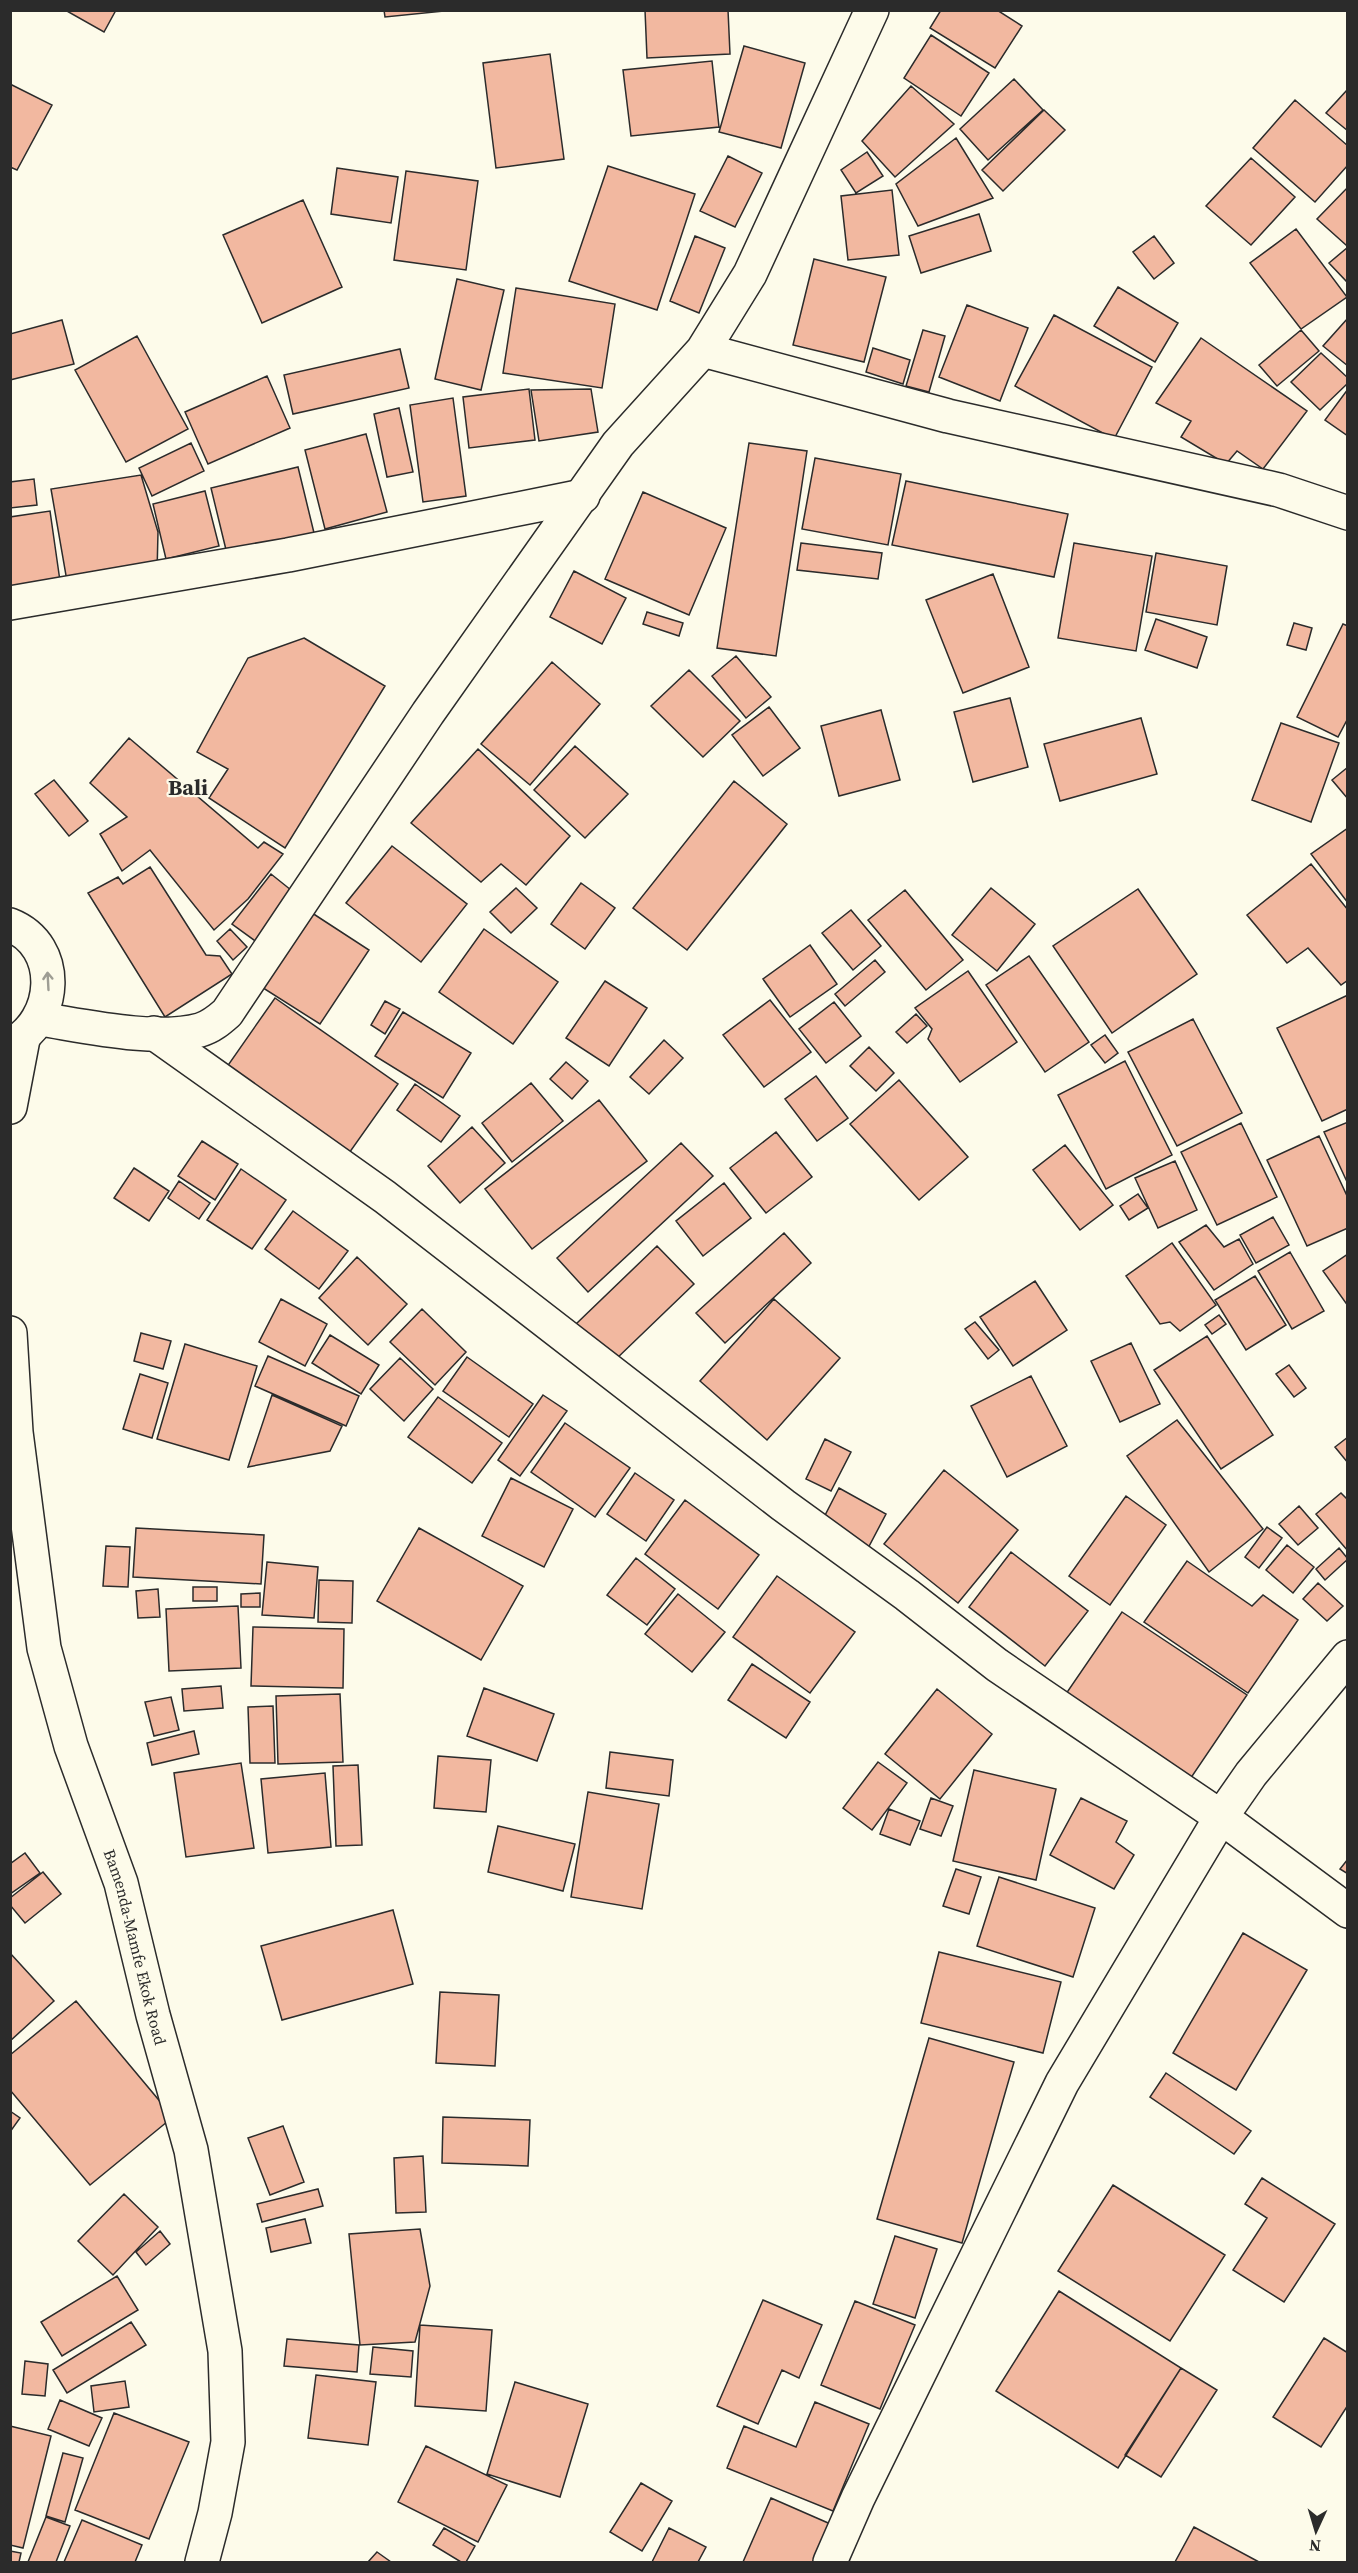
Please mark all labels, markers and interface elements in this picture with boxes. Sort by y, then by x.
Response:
district label: Bali [168,772,208,802]
one-way arrow [42,971,53,991]
street label: Bamenda-Mamfe Ekok Road [99,1846,172,2047]
north arrow [1286,2501,1346,2561]
text: N [1308,2535,1322,2557]

